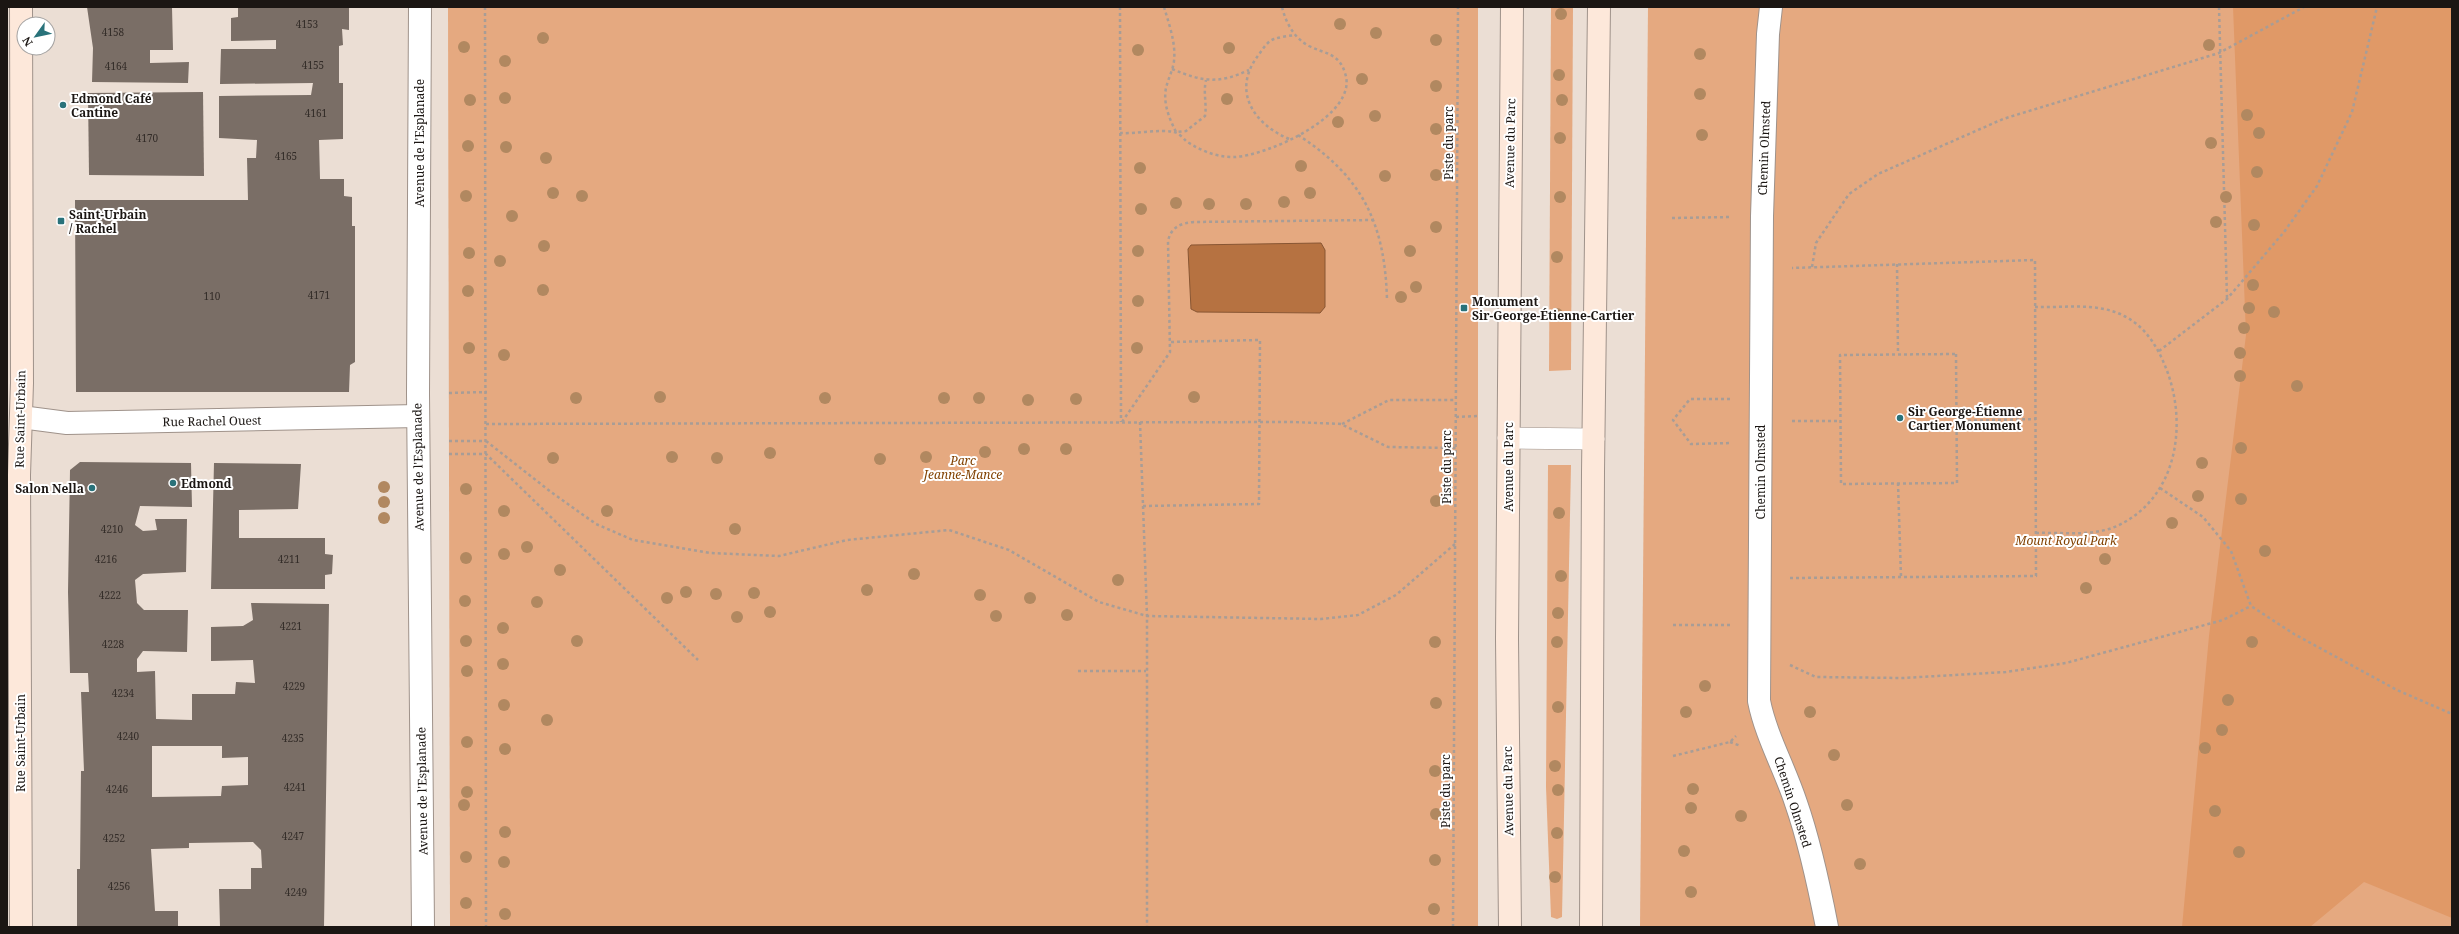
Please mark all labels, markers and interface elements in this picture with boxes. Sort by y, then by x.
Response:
north arrow [16,16,56,56]
house number: 4153 [296,17,319,31]
house number: 4158 [102,25,125,39]
text: N [18,34,36,49]
house number: 4155 [302,58,324,72]
house number: 4164 [105,59,128,73]
street label: Avenue de l'Esplanade [411,79,428,207]
place label: Edmond Café Cantine [71,90,152,121]
street label: Avenue du Parc [1501,98,1519,188]
marker: Edmond Café Cantine [58,100,68,110]
street label: Chemin Olmsted [1754,100,1774,196]
house number: 4161 [305,106,327,120]
street label: Piste du parc [1440,106,1457,180]
house number: 4170 [136,131,159,145]
house number: 4165 [275,149,297,163]
place label: Saint-Urbain / Rachel [69,206,146,237]
marker: Saint-Urbain / Rachel [56,216,66,226]
house number: 4171 [308,288,330,302]
house number: 110 [204,289,221,303]
place label: Monument Sir-George-Étienne-Cartier [1472,293,1635,324]
marker: Monument Sir-George-Étienne-Cartier [1459,303,1469,313]
street label: Rue Saint-Urbain [11,370,29,468]
street label: Avenue de l'Esplanade [408,403,428,531]
place label: Sir George-Étienne Cartier Monument [1908,403,2022,434]
street label: Rue Rachel Ouest [162,412,262,430]
marker: Sir George-Étienne Cartier Monument [1895,413,1905,423]
street label: Avenue du Parc [1500,422,1517,512]
street label: Chemin Olmsted [1752,424,1769,519]
street label: Piste du parc [1438,430,1455,504]
park label: Parc Jeanne-Mance [922,452,1002,483]
place label: Edmond [181,475,232,492]
marker: Edmond [168,478,178,488]
place label: Salon Nella [15,480,84,497]
marker: Salon Nella [87,483,97,493]
house number: 4210 [101,522,124,536]
park label: Mount Royal Park [2014,532,2118,549]
house number: 4216 [95,552,118,566]
house number: 4211 [278,552,300,566]
house number: 4222 [99,588,121,602]
house number: 4221 [280,619,302,633]
house number: 4228 [102,637,125,651]
house number: 4229 [283,679,305,693]
house number: 4234 [112,686,135,700]
street label: Rue Saint-Urbain [12,694,29,792]
street label: Avenue de l'Esplanade [412,727,432,855]
house number: 4240 [117,729,140,743]
house number: 4235 [282,731,304,745]
street label: Avenue du Parc [1499,746,1517,836]
street label: Piste du parc [1437,754,1454,828]
street label: Chemin Olmsted [1770,754,1816,850]
house number: 4241 [284,780,306,794]
house number: 4246 [106,782,129,796]
house number: 4247 [282,829,305,843]
house number: 4252 [103,831,125,845]
house number: 4256 [108,879,131,893]
house number: 4249 [285,885,307,899]

